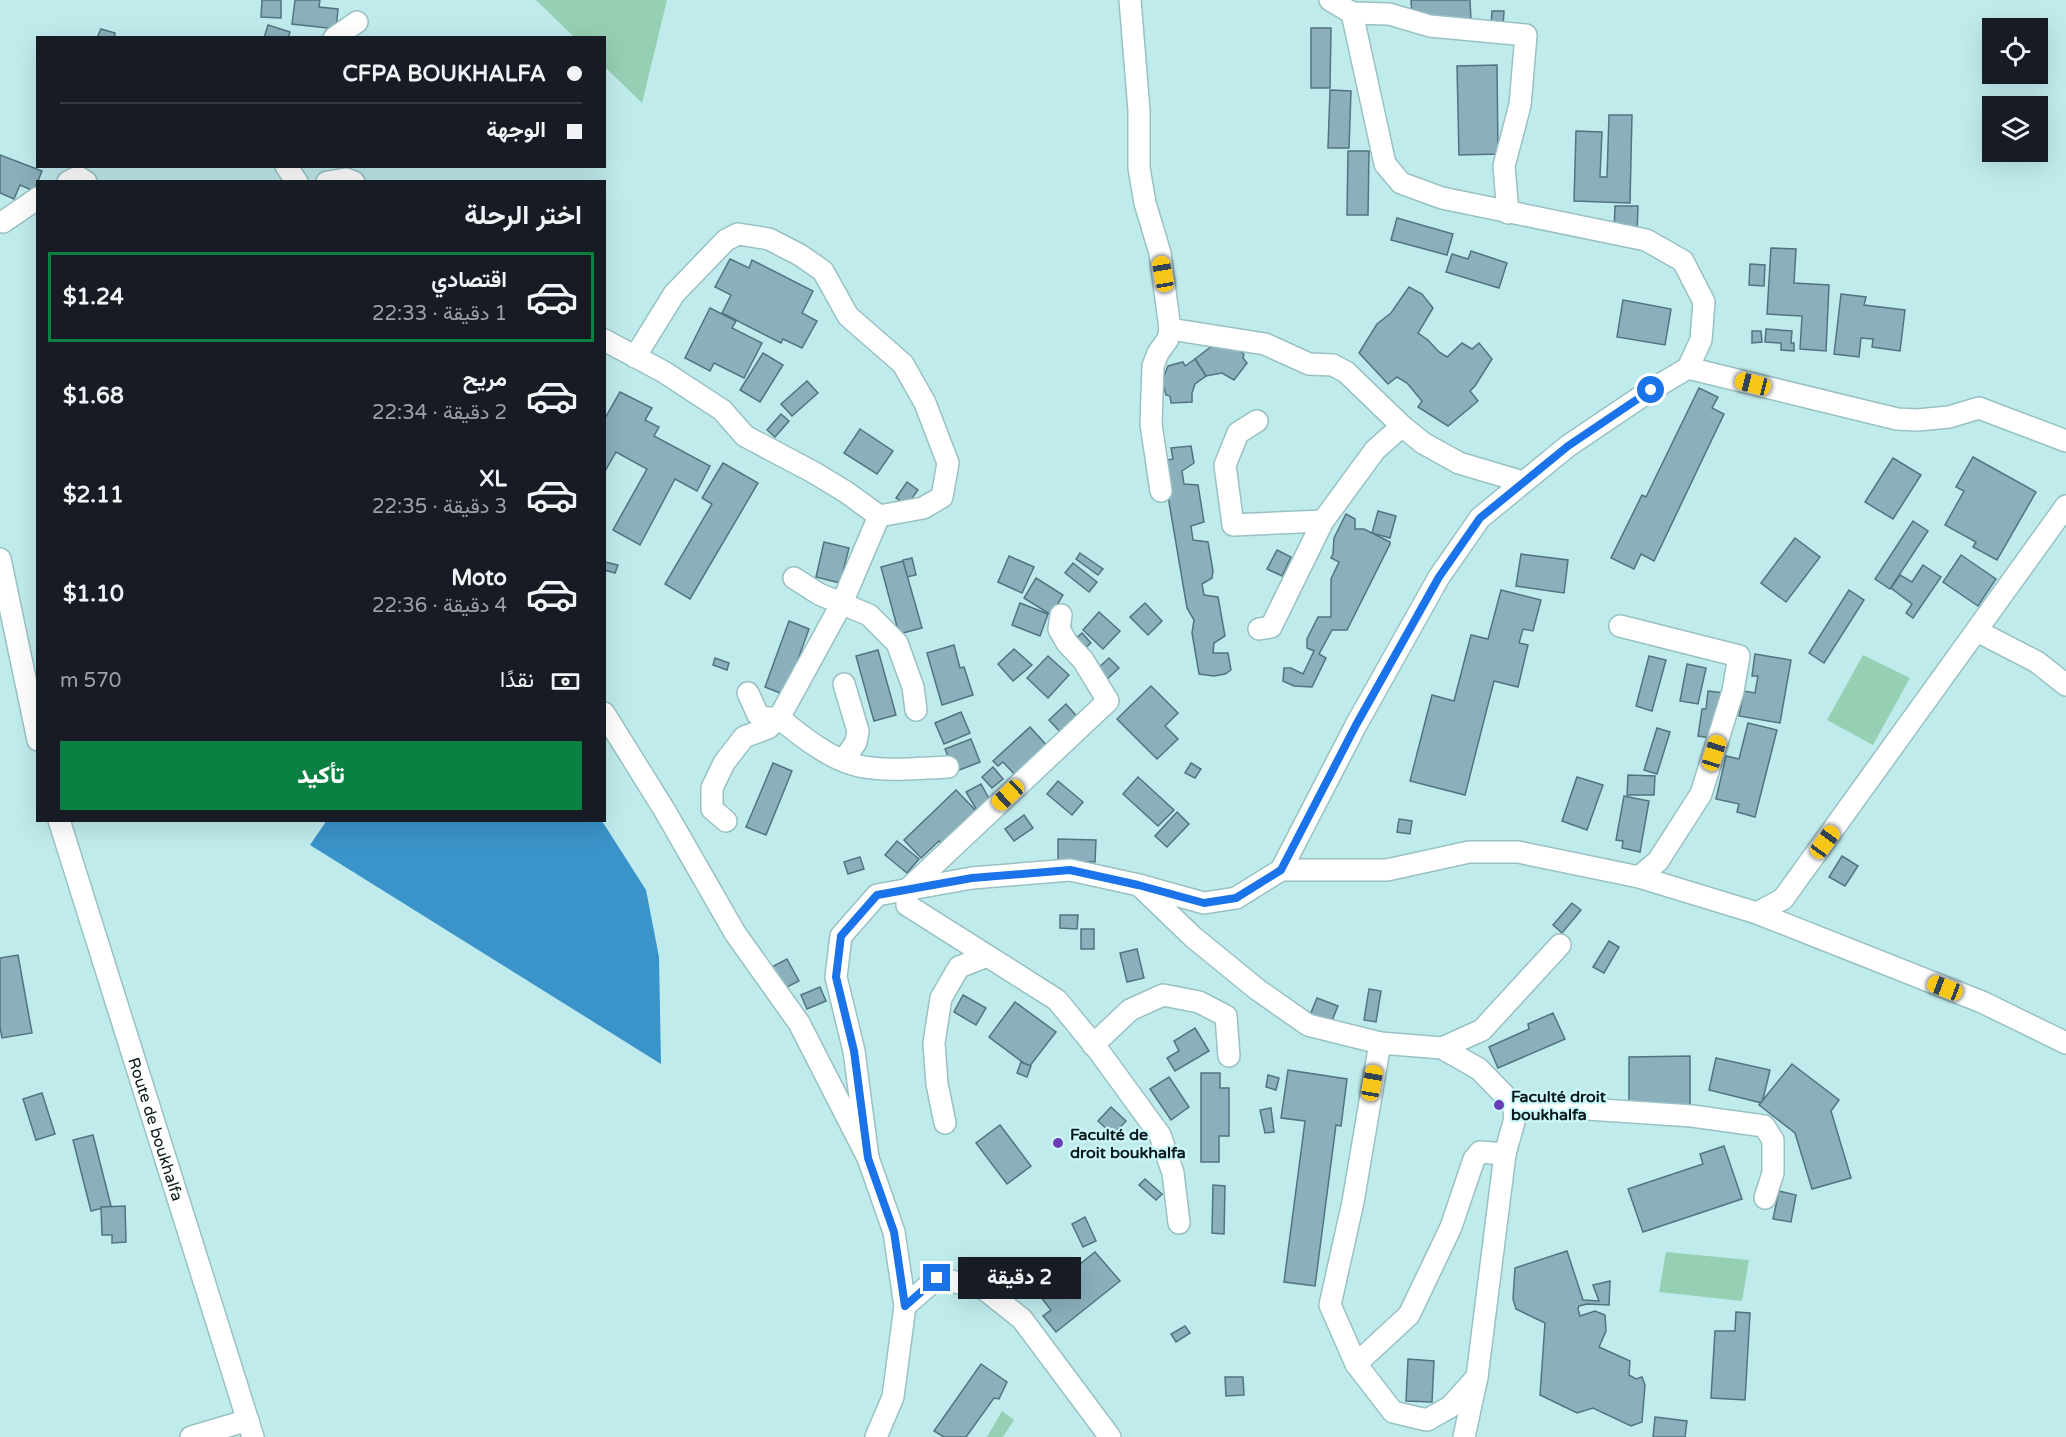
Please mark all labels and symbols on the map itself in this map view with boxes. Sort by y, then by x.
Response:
car [1151,255,1175,293]
car [1733,371,1773,397]
route start [1637,376,1664,403]
car [1700,733,1728,773]
car [989,776,1027,814]
car [1807,822,1843,862]
car [1925,973,1965,1003]
street label: Route de boukhalfa [123,1055,187,1204]
car [1360,1064,1384,1102]
place label: Faculté droit boukhalfa [1511,1087,1607,1125]
marker: Faculté droit boukhalfa [1492,1098,1506,1112]
place label: Faculté de droit boukhalfa [1070,1125,1186,1163]
marker: Faculté de droit boukhalfa [1051,1136,1065,1150]
callout: 2 دقيقة [958,1257,1081,1299]
route end [923,1264,950,1291]

